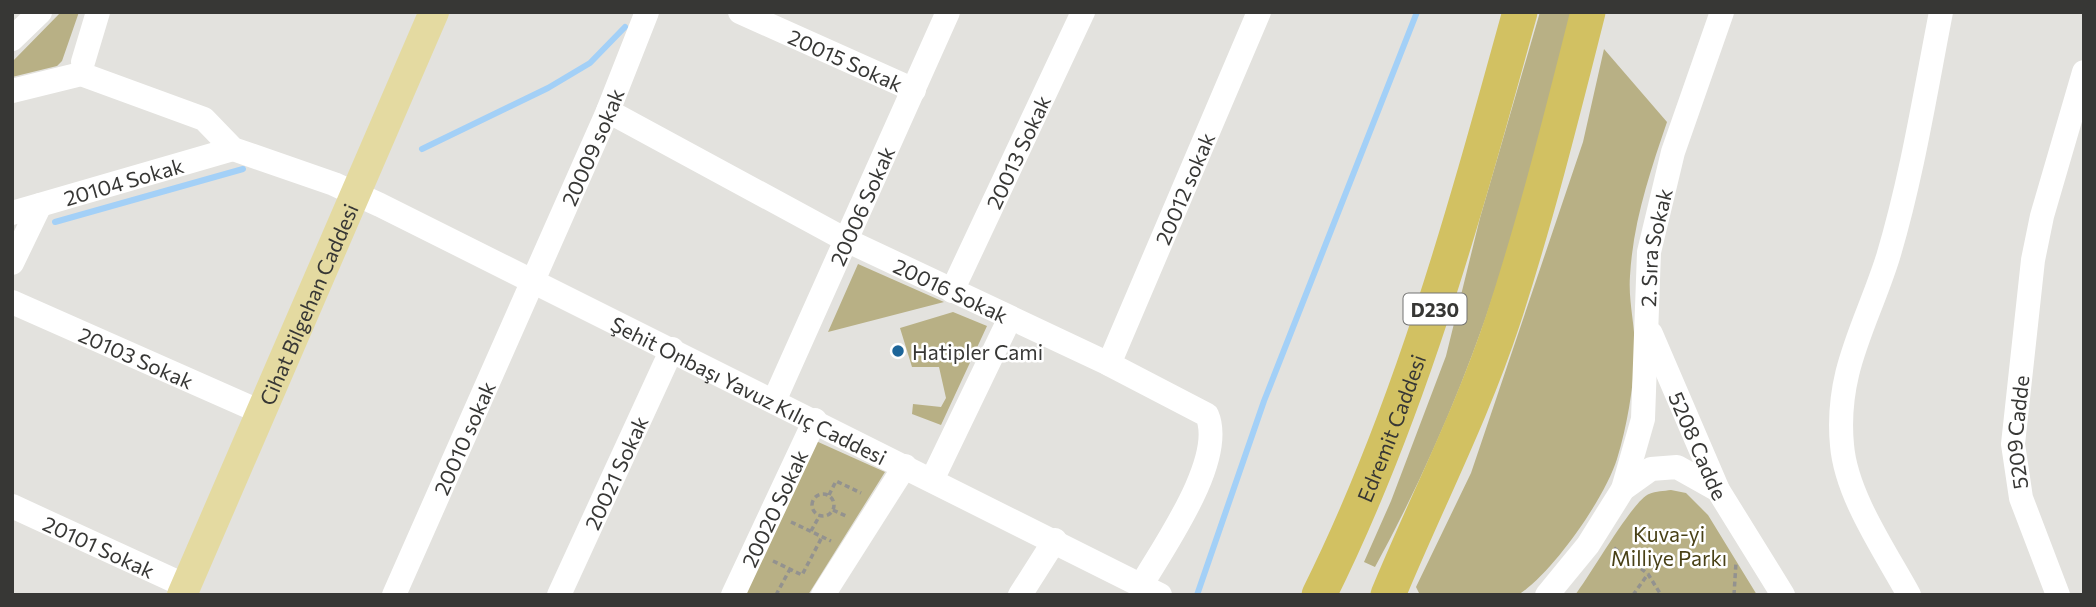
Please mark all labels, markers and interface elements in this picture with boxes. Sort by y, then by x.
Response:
street label: 20015 Sokak [785,23,907,96]
street label: 20009 sokak [555,85,628,209]
street label: 20013 Sokak [980,91,1055,212]
street label: 20012 sokak [1149,128,1219,248]
street label: 20006 Sokak [824,142,899,269]
street label: 20104 Sokak [61,152,186,210]
street label: 2. Sıra Sokak [1635,186,1676,307]
street label: Cihat Bilgehan Caddesi [253,200,362,409]
street label: 20016 Sokak [890,252,1012,327]
road number: D230 [1404,294,1466,324]
street label: Şehit Onbaşı Yavuz Kılıç Caddesi [607,310,891,469]
street label: 20103 Sokak [75,321,198,393]
place label: Hatipler Cami [912,339,1043,364]
marker: Hatipler Cami [890,343,906,359]
street label: Edremit Caddesi [1351,351,1430,505]
street label: 5209 Cadde [2000,374,2033,491]
street label: 20010 sokak [428,377,500,498]
street label: 5208 Cadde [1665,387,1733,504]
street label: 20021 Sokak [578,412,652,533]
street label: 20020 Sokak [735,445,812,571]
street label: 20101 Sokak [40,510,159,582]
park label: Kuva-yi Milliye Parkı [1611,521,1727,570]

